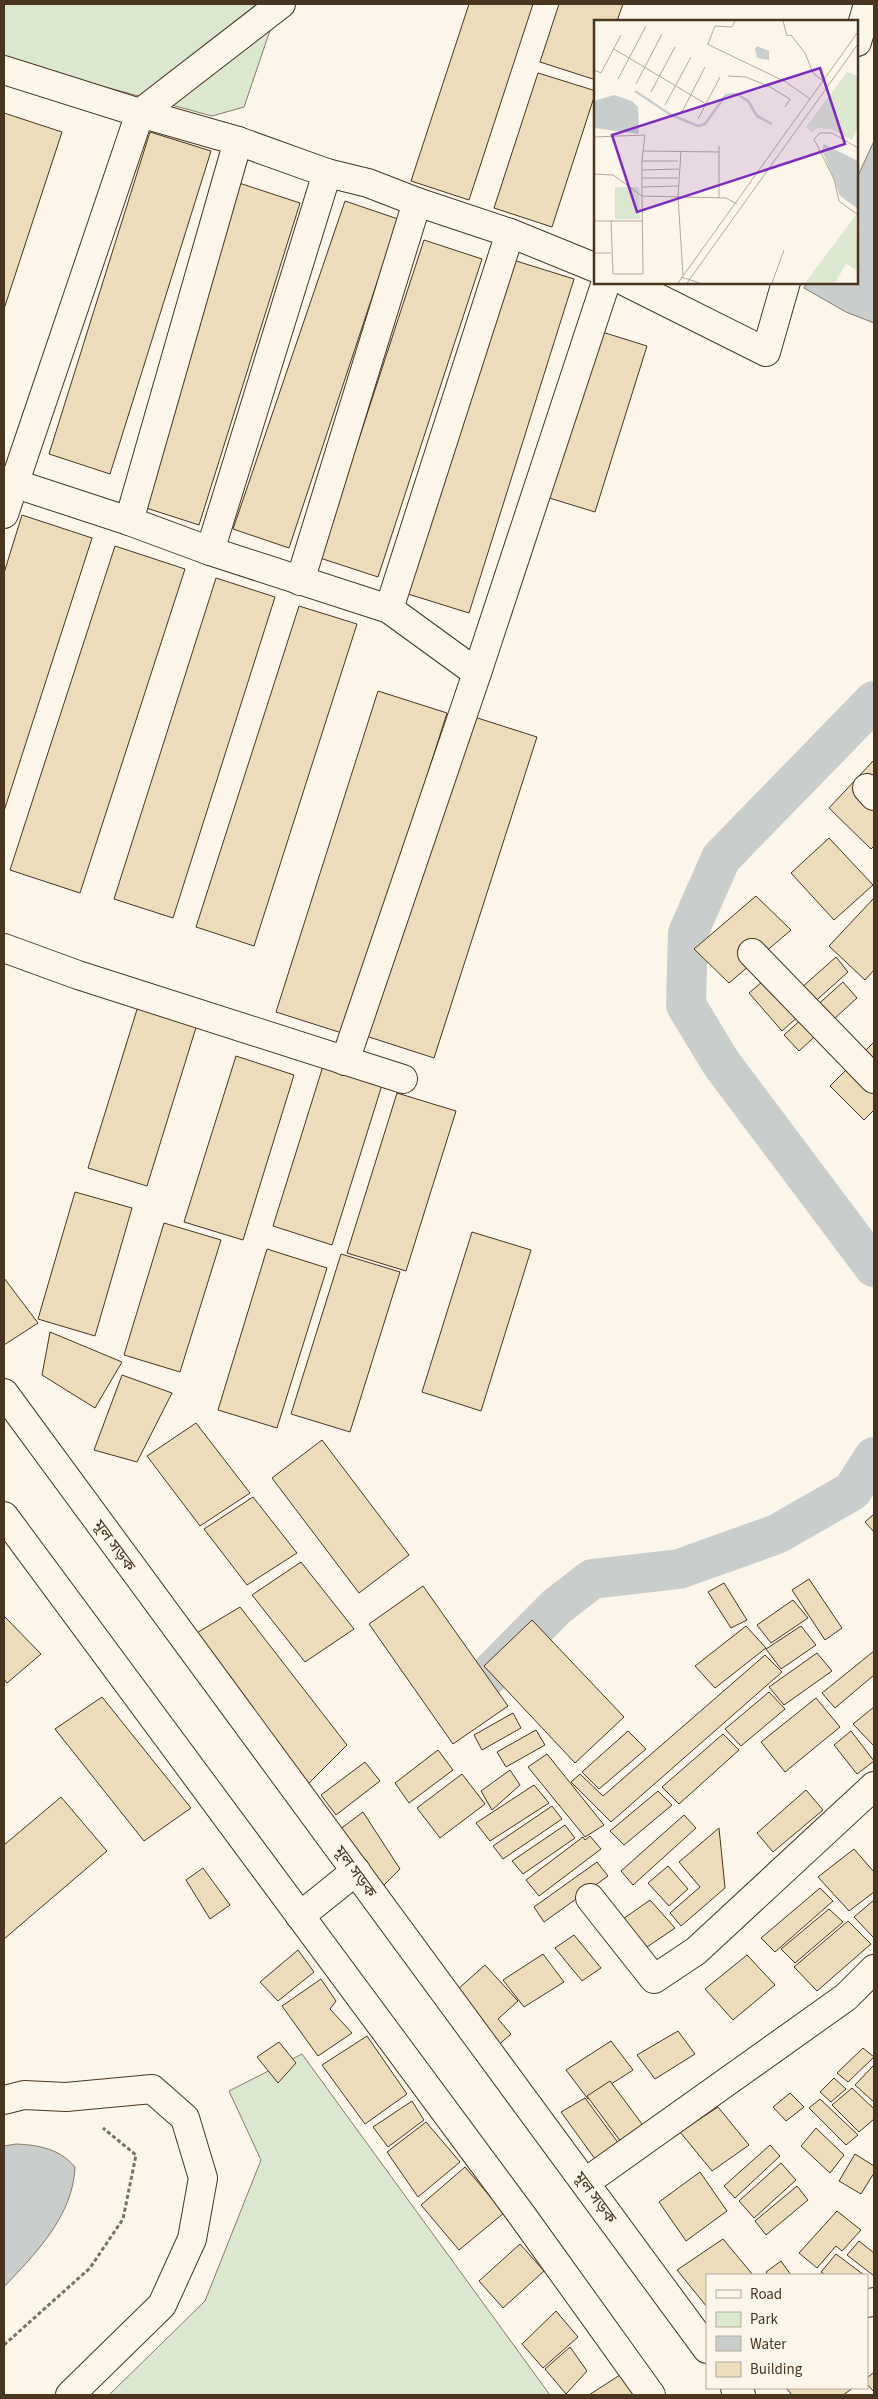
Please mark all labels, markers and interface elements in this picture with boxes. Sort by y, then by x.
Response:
inset map [594,20,858,284]
street label: মূল সড়ক [87,1514,141,1577]
street label: মূল সড়ক [328,1840,382,1903]
street label: মূল সড়ক [568,2166,622,2229]
legend [706,2274,868,2389]
text: Road [750,2284,782,2305]
text: Park [750,2309,779,2330]
text: Water [750,2334,787,2355]
text: Building [750,2359,803,2380]

